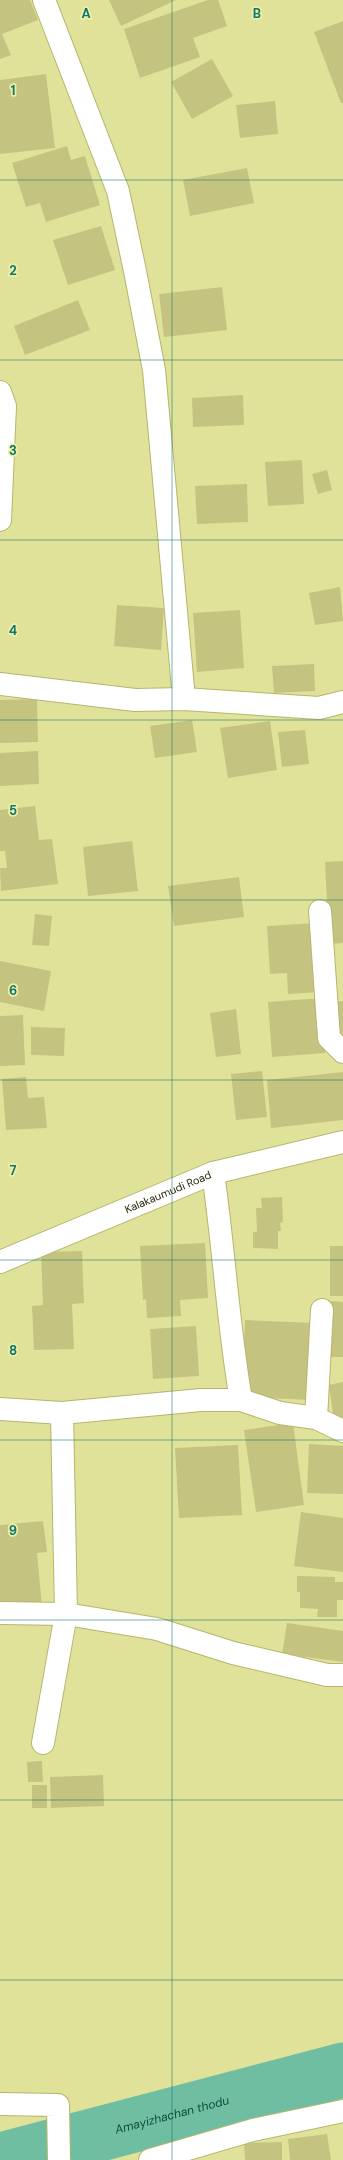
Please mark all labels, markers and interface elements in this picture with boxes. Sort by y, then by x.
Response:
text: A [81,5,91,22]
text: B [253,5,261,22]
text: 1 [11,82,15,99]
text: 2 [9,262,17,279]
text: 3 [9,442,17,459]
text: 4 [9,622,17,639]
text: 5 [9,802,17,819]
text: 6 [9,982,17,999]
text: 7 [10,1162,17,1179]
street label: Kalakaumudi Road [122,1167,213,1216]
text: 8 [9,1342,17,1359]
text: 9 [9,1522,17,1539]
water label: Amayizhachan thodu [112,2092,231,2138]

